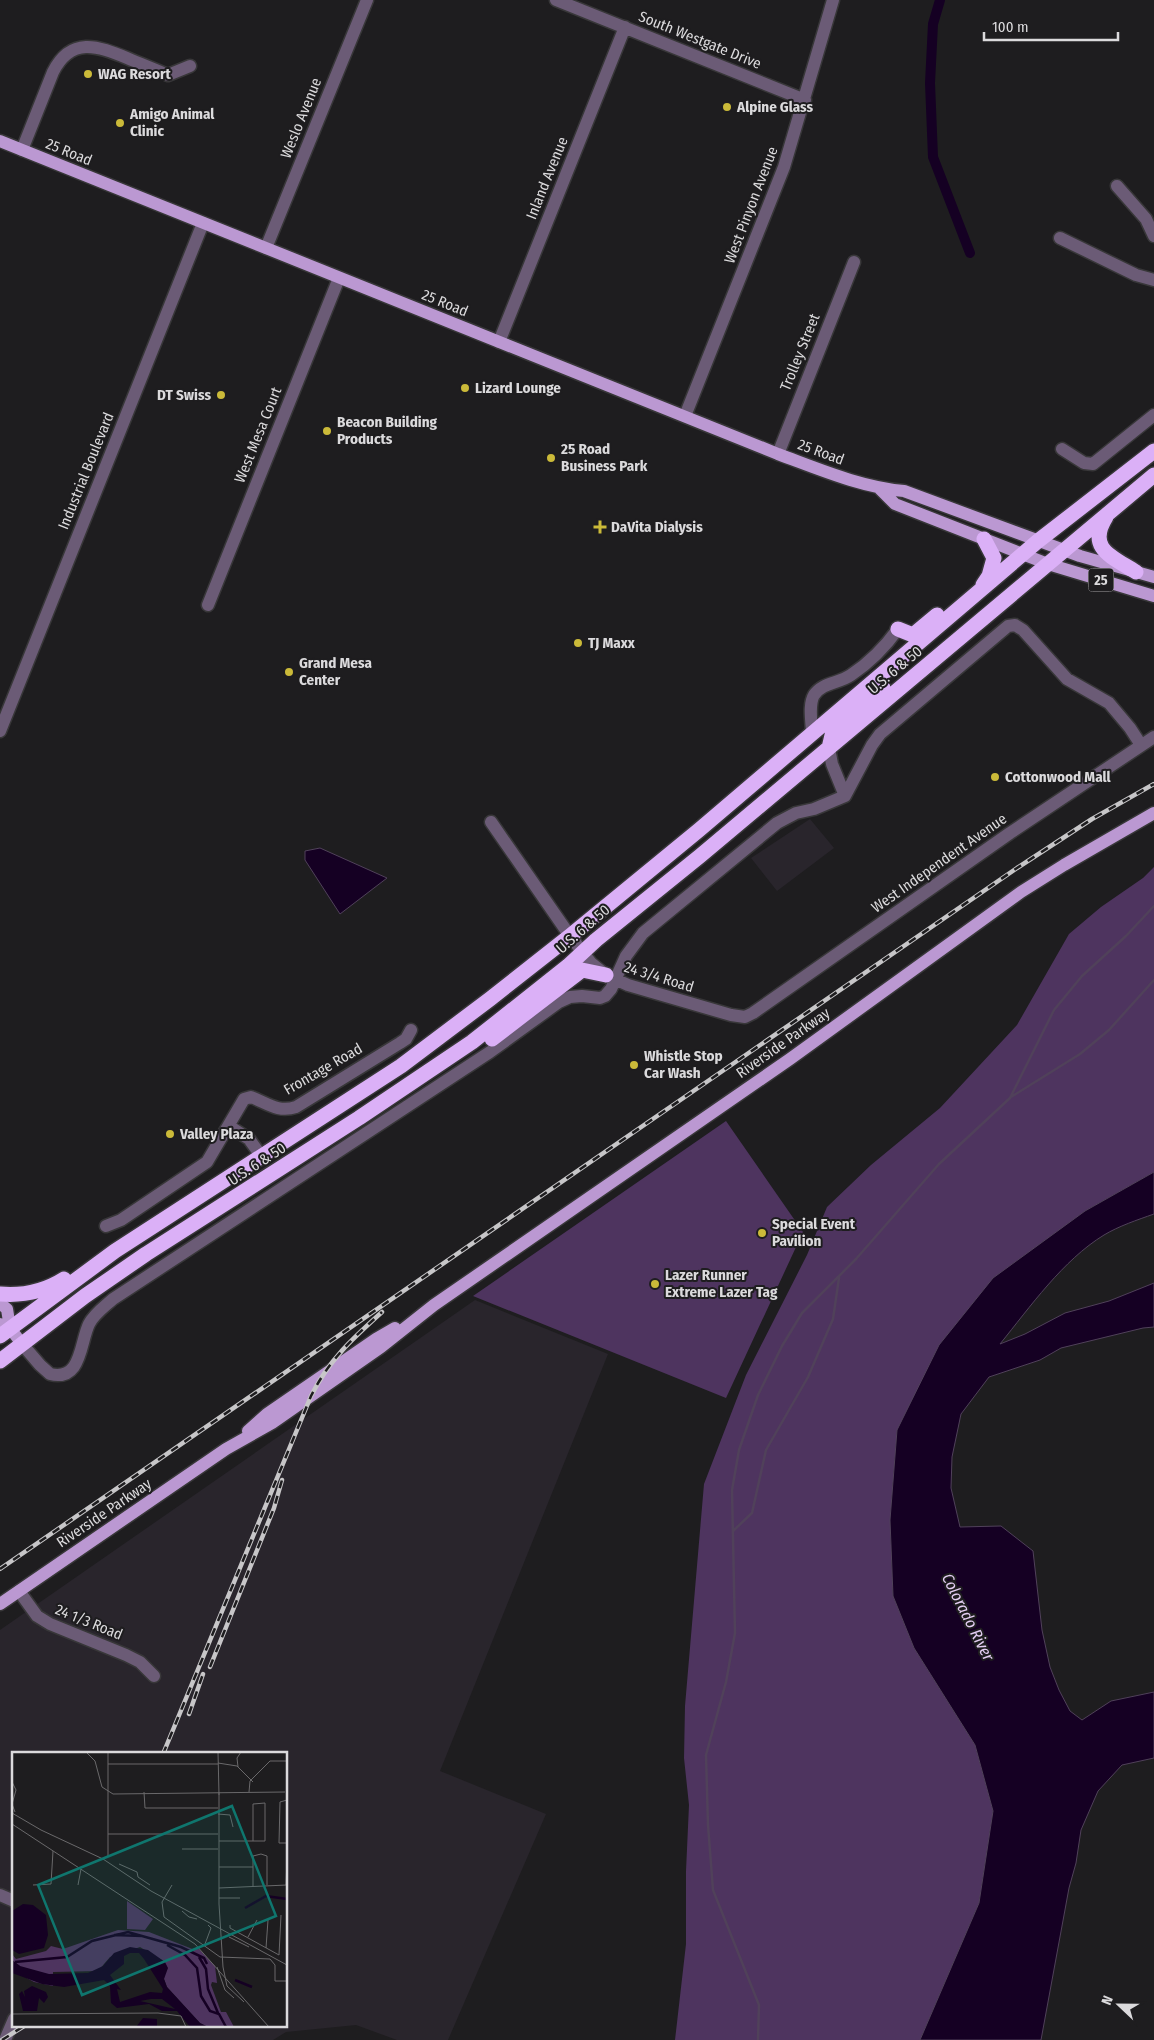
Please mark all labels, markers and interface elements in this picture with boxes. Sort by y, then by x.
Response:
street label: South Westgate Drive [636,7,764,73]
scale bar [984,10,1118,42]
text: 100 m [992,18,1029,36]
place label: WAG Resort [98,65,171,83]
marker: WAG Resort [82,68,94,80]
street label: Weslo Avenue [277,75,325,161]
place label: Alpine Glass [736,98,814,116]
marker: Alpine Glass [721,101,733,113]
place label: Amigo Animal Clinic [129,105,215,140]
marker: Amigo Animal Clinic [114,117,126,129]
street label: Inland Avenue [522,134,572,222]
street label: 25 Road [43,135,95,169]
street label: West Pinyon Avenue [720,144,782,266]
street label: 25 Road [419,286,471,320]
street label: Trolley Street [776,311,824,393]
place label: Lizard Lounge [475,379,561,397]
marker: Lizard Lounge [459,382,471,394]
street label: West Mesa Court [231,384,285,486]
place label: DT Swiss [157,386,211,404]
marker: DT Swiss [215,389,227,401]
street label: Industrial Boulevard [54,410,118,532]
place label: Beacon Building Products [337,413,438,448]
marker: Beacon Building Products [321,425,333,437]
street label: 25 Road [795,435,847,469]
place label: 25 Road Business Park [560,440,648,475]
marker: 25 Road Business Park [545,452,557,464]
place label: DaVita Dialysis [611,518,703,536]
marker: DaVita Dialysis [593,520,607,534]
road number: 25 [1088,568,1114,592]
place label: TJ Maxx [588,634,636,652]
marker: TJ Maxx [572,637,584,649]
street label: U.S. 6 & 50 [864,642,926,698]
place label: Grand Mesa Center [299,654,372,689]
marker: Grand Mesa Center [283,666,295,678]
place label: Cottonwood Mall [1005,768,1112,786]
marker: Cottonwood Mall [989,771,1001,783]
street label: West Independent Avenue [868,810,1010,916]
street label: U.S. 6 & 50 [553,901,613,957]
street label: 24 3/4 Road [622,958,696,996]
street label: Riverside Parkway [733,1004,834,1082]
street label: Frontage Road [281,1039,365,1099]
place label: Whistle Stop Car Wash [644,1047,723,1082]
marker: Whistle Stop Car Wash [628,1059,640,1071]
place label: Valley Plaza [179,1125,254,1143]
marker: Valley Plaza [164,1128,176,1140]
street label: U.S. 6 & 50 [225,1139,289,1189]
place label: Special Event Pavilion [772,1215,856,1250]
marker: Special Event Pavilion [756,1227,768,1239]
place label: Lazer Runner Extreme Lazer Tag [665,1266,778,1301]
marker: Lazer Runner Extreme Lazer Tag [649,1278,661,1290]
street label: Riverside Parkway [53,1475,155,1551]
water label: Colorado River [938,1570,998,1664]
street label: 24 1/3 Road [53,1600,125,1644]
inset map [12,1752,288,2028]
north arrow [1094,1980,1144,2030]
text: N [1098,1993,1117,2007]

